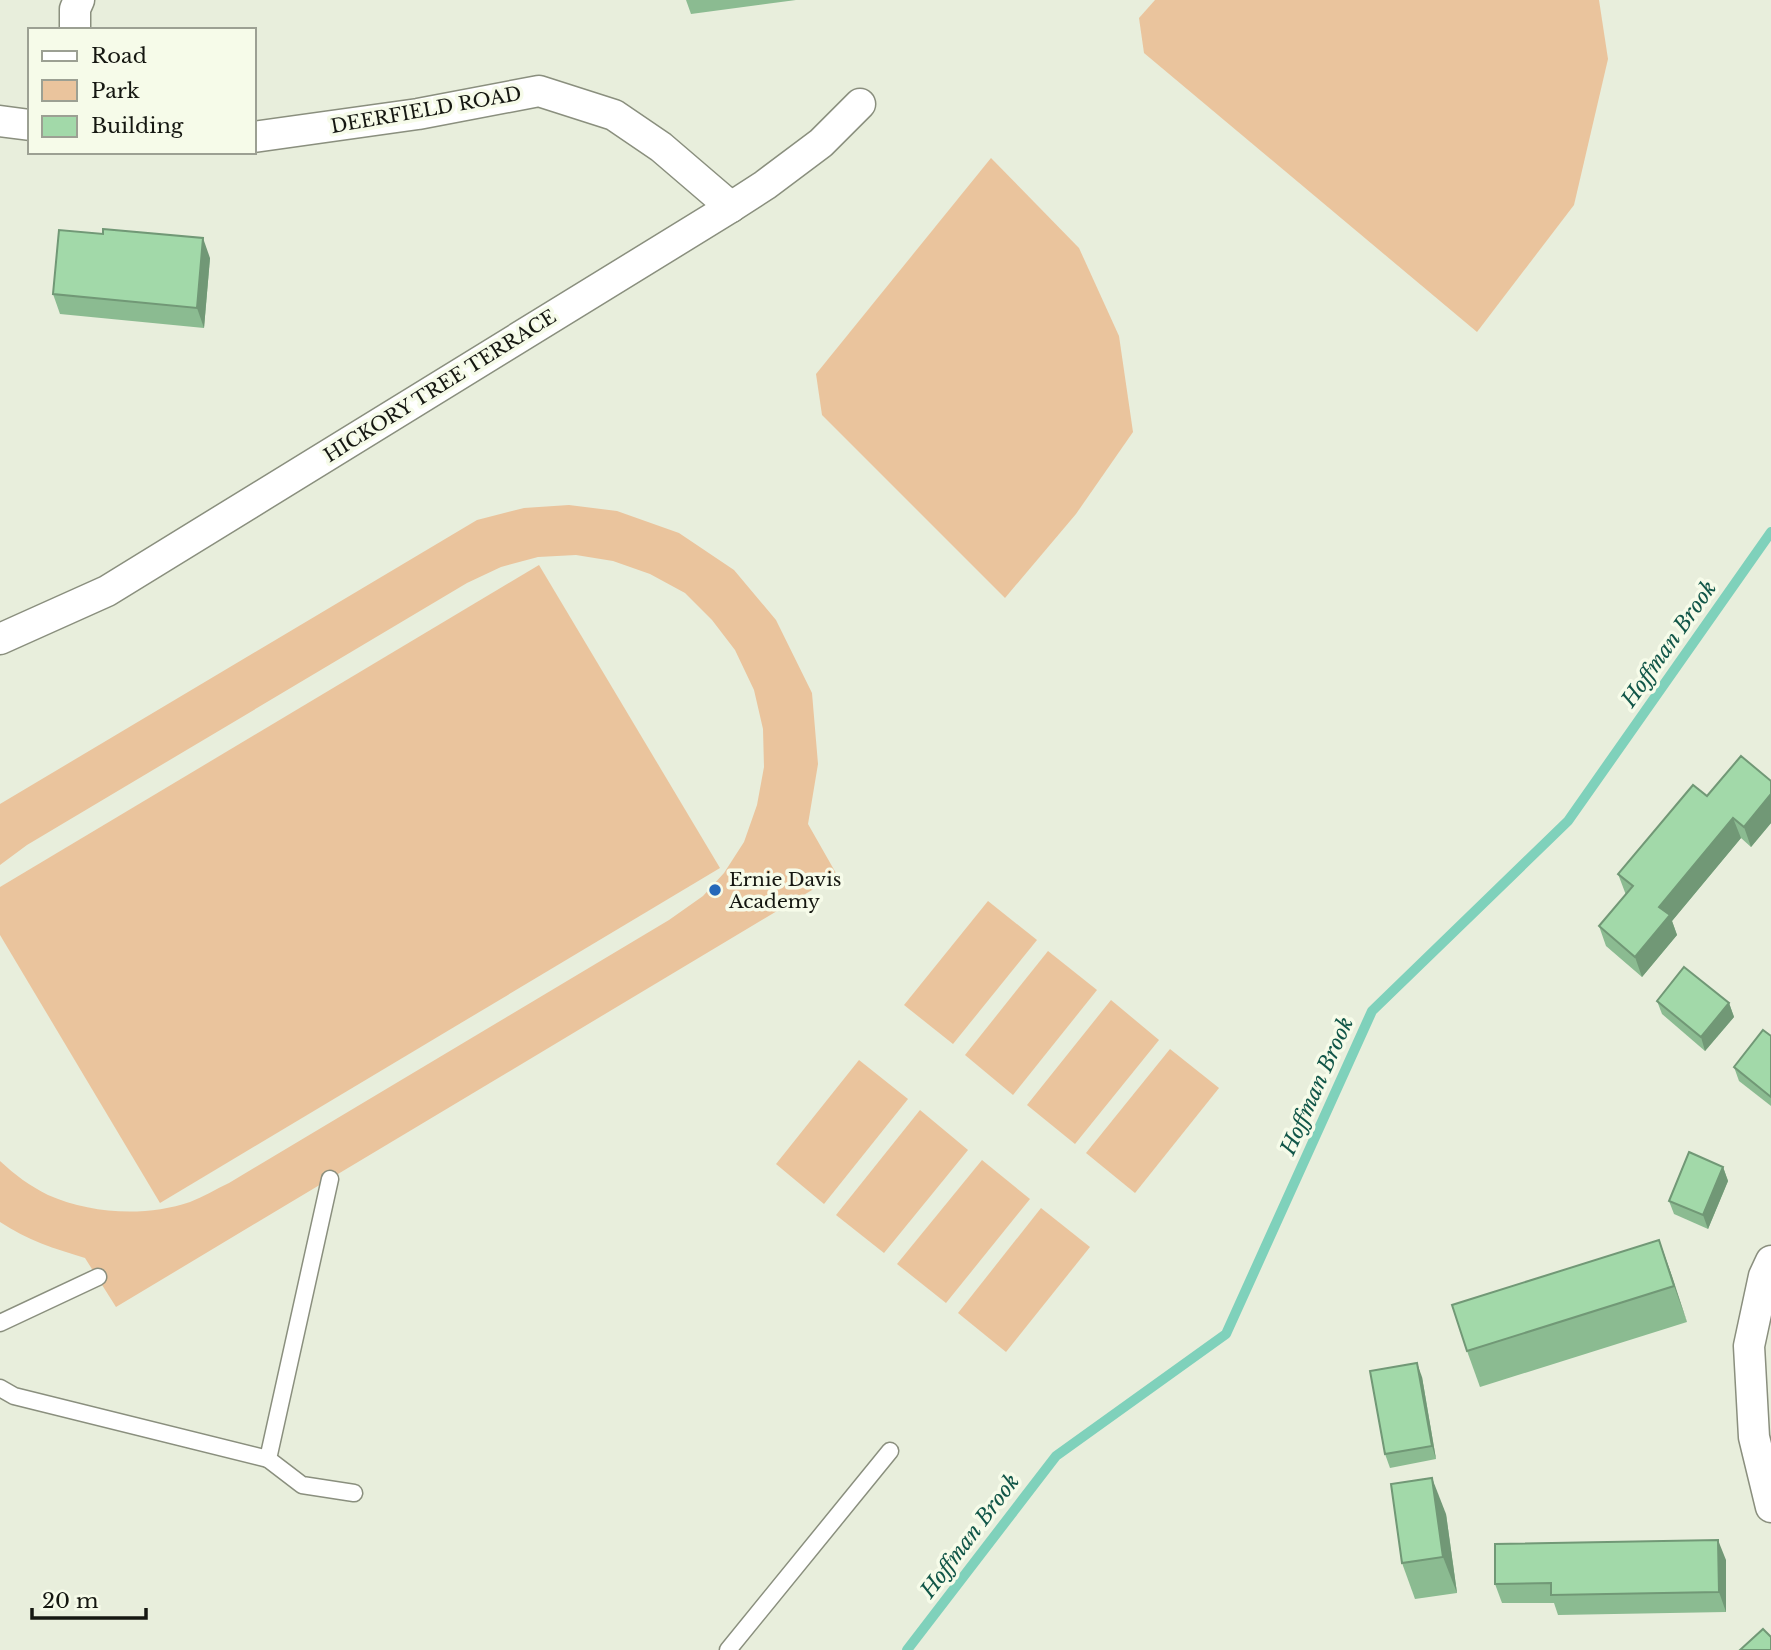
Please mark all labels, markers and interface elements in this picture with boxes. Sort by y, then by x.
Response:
legend [28,28,256,154]
text: Road [91,43,147,69]
text: Park [91,78,140,104]
street label: DEERFIELD ROAD [329,82,523,138]
text: Building [91,113,184,139]
street label: HICKORY TREE TERRACE [320,305,560,467]
water label: Hoffman Brook [1615,576,1722,713]
place label: Ernie Davis Academy [728,868,841,913]
marker: Ernie Davis Academy [707,882,723,898]
water label: Hoffman Brook [1275,1013,1359,1160]
water label: Hoffman Brook [914,1469,1025,1604]
scale bar [32,1576,145,1620]
text: 20 m [42,1588,99,1614]

